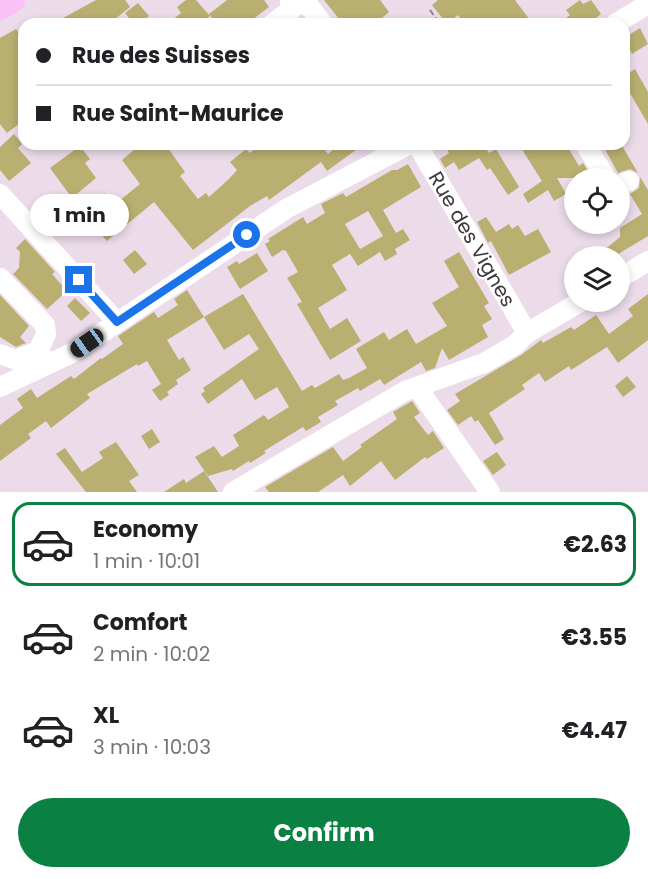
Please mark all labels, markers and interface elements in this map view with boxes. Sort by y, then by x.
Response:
text: Rue des Suisses [72,40,250,71]
text: Rue Saint-Maurice [72,98,284,129]
street label: Rue des Vignes [422,166,522,312]
map controls [564,168,630,312]
button: locate [564,168,630,234]
callout: 1 min [29,193,128,235]
text: 1 min [53,201,106,229]
route start [233,221,260,248]
button: layers [564,246,630,312]
route end [65,266,92,293]
car [67,325,107,361]
text: Economy [93,514,198,545]
icon: car [21,517,75,571]
text: €2.63 [563,529,627,560]
text: 1 min · 10:01 [93,547,200,575]
text: Comfort [93,607,187,638]
icon: car [21,610,75,664]
text: €3.55 [561,622,627,653]
text: 2 min · 10:02 [93,640,210,668]
text: XL [93,700,119,731]
icon: car [21,703,75,757]
text: €4.47 [562,715,627,746]
text: 3 min · 10:03 [93,733,211,761]
button: Confirm [18,798,630,867]

